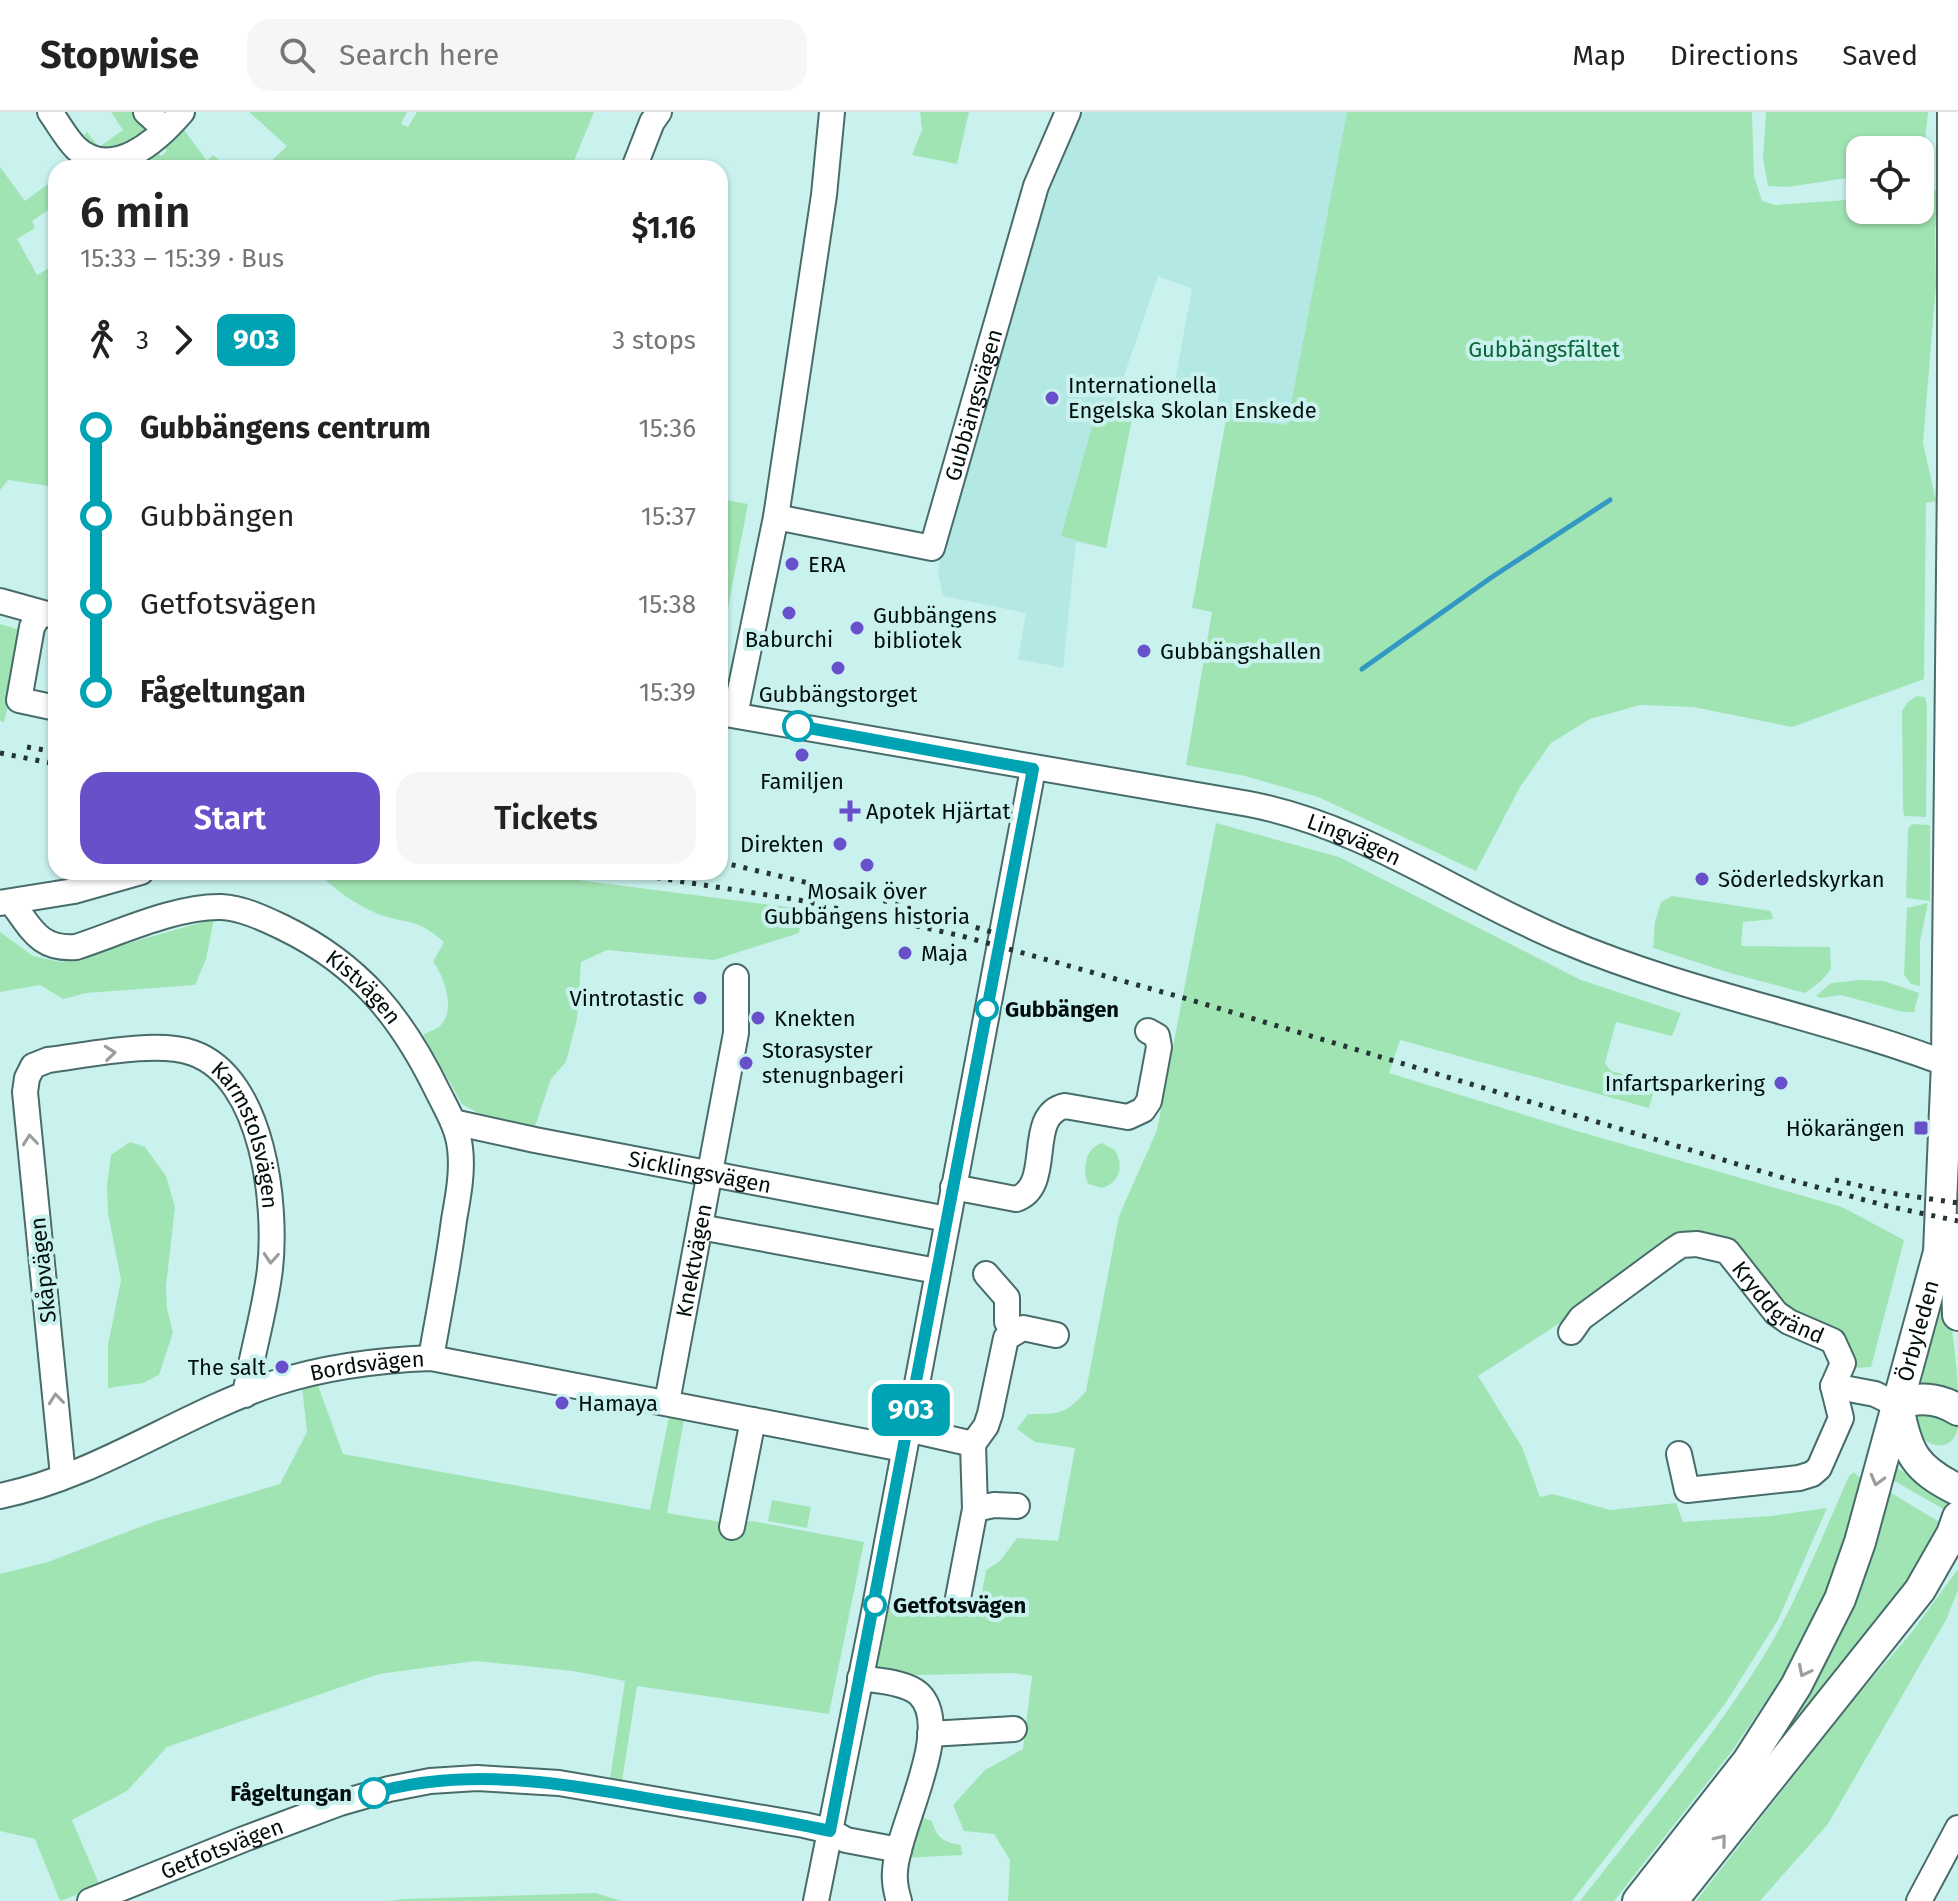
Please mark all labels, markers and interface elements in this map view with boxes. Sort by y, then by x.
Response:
search box [247,19,807,91]
text: Stopwise [40,32,199,78]
icon: search [275,33,319,77]
text: Search here [339,37,499,73]
text: Map [1572,39,1626,72]
text: Directions [1670,39,1798,72]
text: Saved [1842,39,1918,72]
map controls [1846,136,1934,224]
button: locate [1846,136,1934,224]
text: 6 min [80,186,190,239]
text: $1.16 [632,210,696,246]
text: 15:33 – 15:39 · Bus [80,243,284,274]
icon: walk [80,318,124,362]
icon: forward [161,318,205,362]
text: 903 [233,323,279,356]
text: 3 [136,325,149,356]
text: 3 stops [612,325,696,356]
street label: Gubbängsvägen [938,326,1008,484]
park label: Gubbängsfältet [1468,336,1620,363]
place label: Internationella Engelska Skolan Enskede [1068,372,1317,424]
marker: Internationella Engelska Skolan Enskede [1043,389,1061,407]
text: Gubbängens centrum [140,410,431,446]
text: 15:36 [638,413,696,444]
text: Gubbängen [140,498,295,534]
text: 15:37 [641,501,696,532]
place label: ERA [808,551,846,578]
marker: ERA [783,555,801,573]
text: Getfotsvägen [140,586,317,622]
text: 15:38 [638,589,696,620]
place label: Gubbängens bibliotek [873,602,997,654]
marker: Baburchi [780,604,798,622]
marker: Gubbängens bibliotek [848,619,866,637]
place label: Baburchi [745,626,833,653]
place label: Gubbängshallen [1160,638,1321,665]
marker: Gubbängshallen [1135,642,1153,660]
marker: Gubbängstorget [829,659,847,677]
text: Fågeltungan [140,674,306,710]
text: 15:39 [639,677,696,708]
place label: Gubbängstorget [759,681,917,708]
unlabelled marker [783,711,813,741]
marker: Familjen [793,746,811,764]
place label: Familjen [760,768,844,795]
button: Start [80,772,380,864]
button: Tickets [396,772,696,864]
place label: Apotek Hjärtat [866,798,1011,825]
marker: Apotek Hjärtat [841,802,859,820]
street label: Lingvägen [1304,807,1406,871]
place label: Direkten [740,831,824,858]
marker: Direkten [831,835,849,853]
marker: Mosaik över Gubbängens historia [858,856,876,874]
place label: Söderledskyrkan [1718,866,1885,893]
marker: Söderledskyrkan [1693,870,1711,888]
place label: Mosaik över Gubbängens historia [764,878,970,930]
place label: Maja [921,940,968,967]
street label: Kistvägen [321,943,407,1029]
marker: Maja [896,944,914,962]
place label: Vintrotastic [570,985,684,1012]
marker: Vintrotastic [691,989,709,1007]
place label: Gubbängen [1005,996,1119,1023]
marker: Gubbängen [976,998,998,1020]
place label: Knekten [774,1005,856,1032]
marker: Knekten [749,1009,767,1027]
place label: Storasyster stenugnbageri [762,1037,904,1089]
one-way arrow [104,1045,117,1062]
marker: Storasyster stenugnbageri [737,1054,755,1072]
street label: Karmstolsvägen [206,1055,284,1210]
place label: Infartsparkering [1605,1070,1766,1097]
marker: Infartsparkering [1772,1074,1790,1092]
place label: Hökarängen [1786,1115,1905,1142]
marker: Hökarängen [1912,1119,1930,1137]
one-way arrow [22,1133,39,1146]
street label: Sicklingsvägen [626,1145,774,1199]
street label: Knektvägen [670,1201,717,1320]
street label: Skåpvägen [24,1216,62,1324]
one-way arrow [263,1252,280,1265]
street label: Kryddgränd [1726,1255,1828,1349]
street label: Örbyleden [1891,1277,1944,1384]
street label: Bordsvägen [307,1345,425,1386]
place label: The salt [188,1354,266,1381]
marker: The salt [273,1358,291,1376]
line badge: 903 [865,1384,957,1436]
place label: Hamaya [578,1390,658,1417]
one-way arrow [47,1392,64,1405]
text: 903 [888,1393,934,1426]
marker: Hamaya [553,1394,571,1412]
one-way arrow [1870,1473,1886,1487]
place label: Getfotsvägen [893,1592,1026,1619]
marker: Getfotsvägen [864,1594,886,1616]
one-way arrow [1798,1662,1813,1677]
marker: Fågeltungan [359,1778,389,1808]
place label: Fågeltungan [230,1780,352,1807]
street label: Getfotsvägen [156,1812,287,1885]
one-way arrow [1711,1834,1725,1849]

